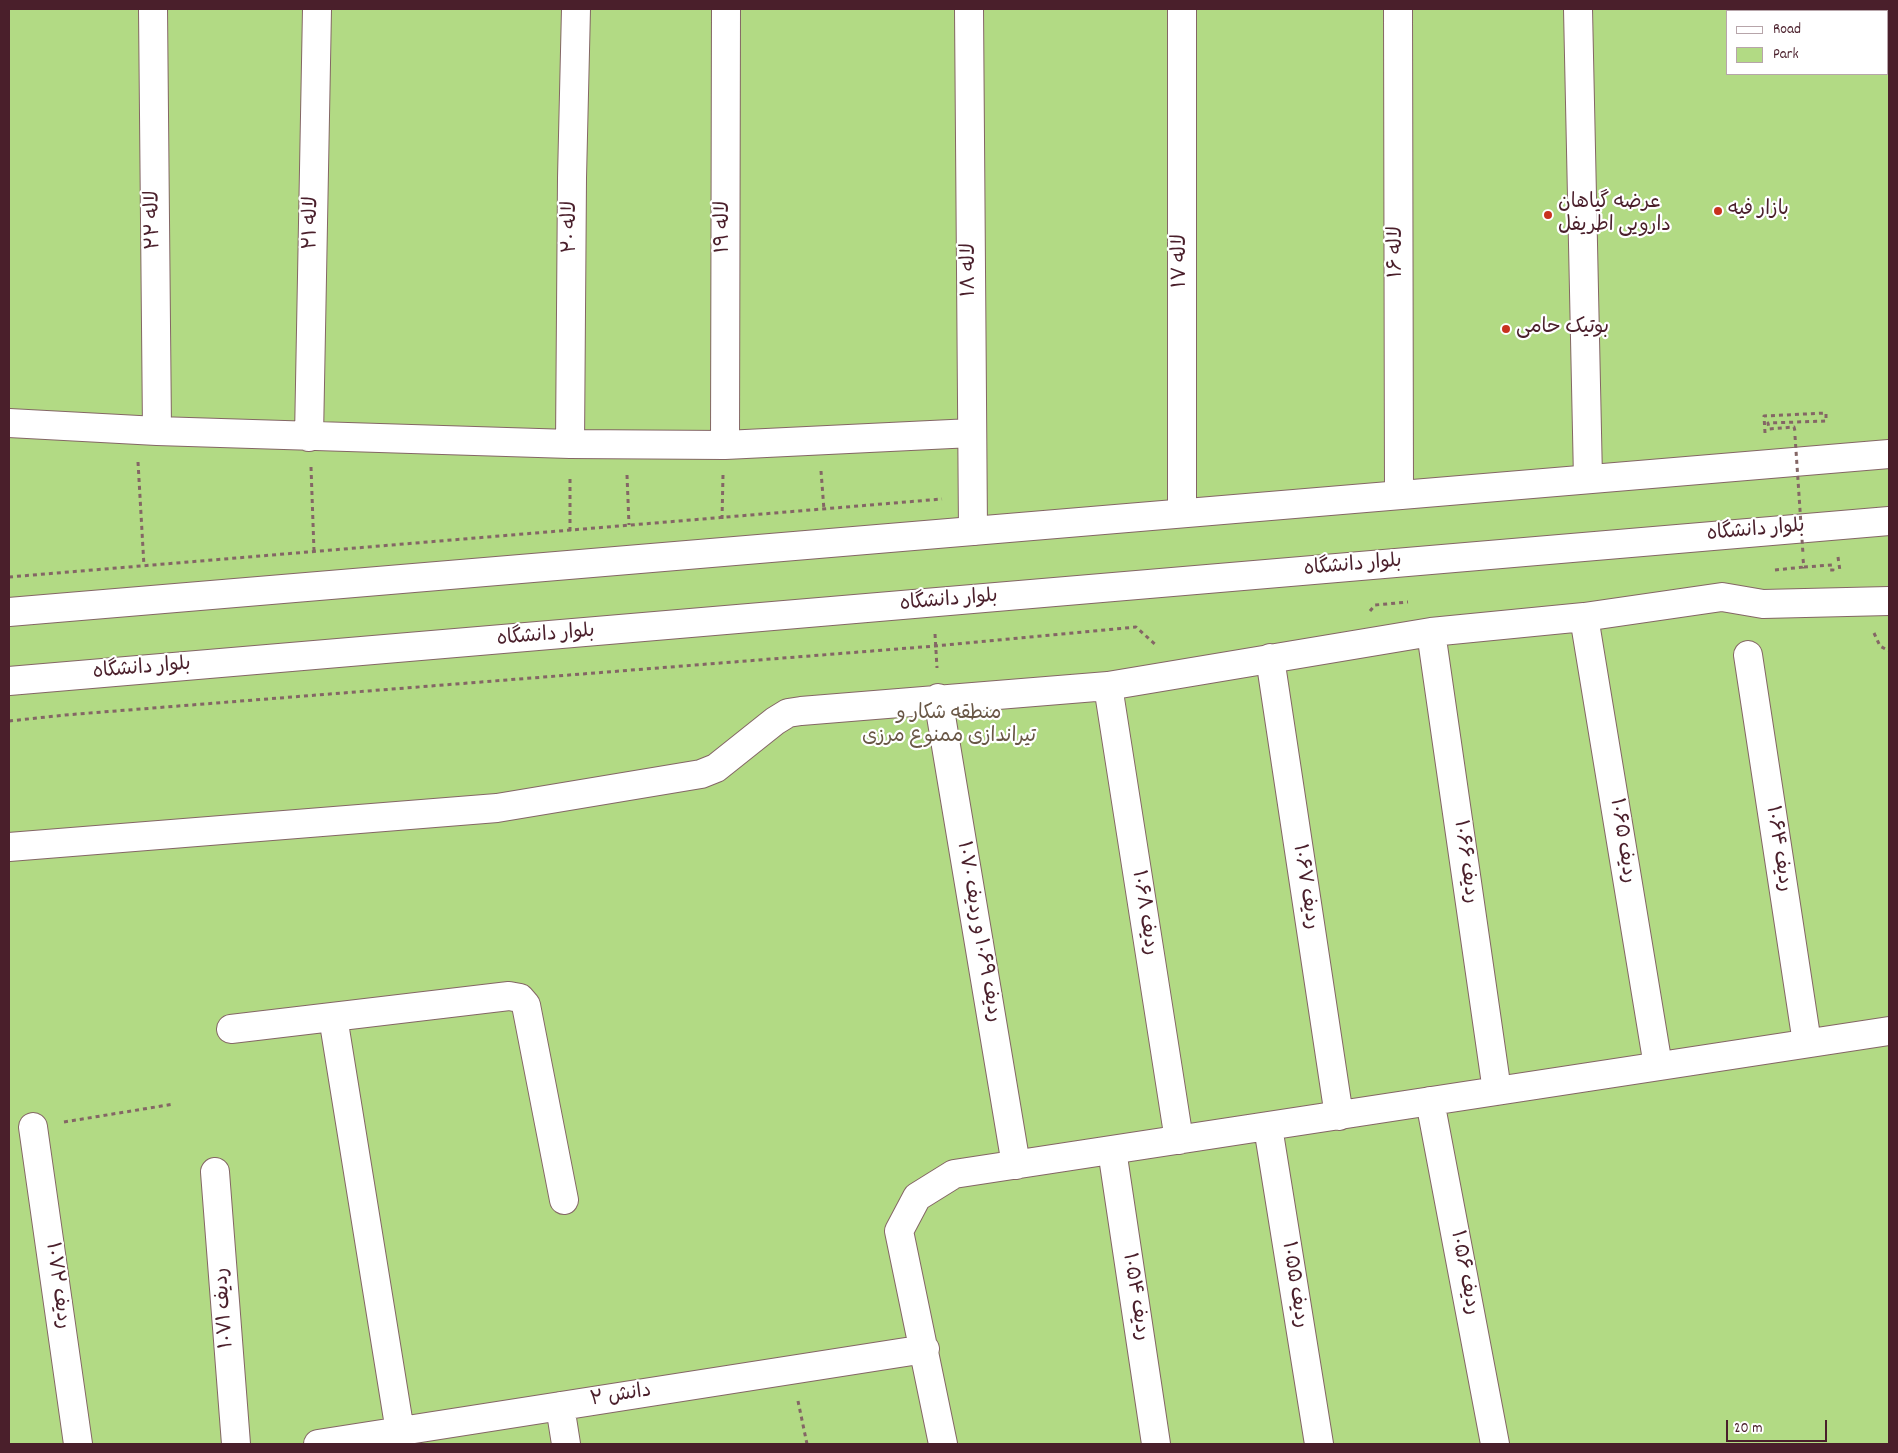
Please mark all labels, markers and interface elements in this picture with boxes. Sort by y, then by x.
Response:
legend [1726,10,1888,75]
text: Road [1773,19,1801,41]
text: Park [1773,44,1799,66]
street label: لاله ۲۲ [142,190,168,250]
place label: عرضه گیاهان دارویی اطریفل [1558,192,1671,239]
street label: لاله ۲۱ [301,196,325,250]
place label: بازار فیه [1728,199,1789,223]
street label: لاله ۲۰ [560,201,584,253]
street label: لاله ۱۹ [713,201,737,253]
marker: بازار فیه [1712,205,1724,217]
marker: عرضه گیاهان دارویی اطریفل [1542,209,1554,221]
street label: لاله ۱۶ [1386,226,1410,278]
street label: لاله ۱۷ [1170,234,1194,288]
street label: لاله ۱۸ [959,243,983,297]
place label: بوتیک حامی [1516,317,1609,341]
marker: بوتیک حامی [1500,323,1512,335]
street label: بلوار دانشگاه [1706,516,1806,548]
street label: بلوار دانشگاه [1303,551,1403,583]
street label: بلوار دانشگاه [899,586,999,618]
street label: بلوار دانشگاه [496,621,596,653]
street label: بلوار دانشگاه [92,654,192,686]
park label: منطقه شکار و تیراندازی ممنوع مرزی [862,703,1036,750]
street label: ردیف ۱۰۶۵ [1602,797,1640,885]
street label: ردیف ۱۰۶۴ [1758,804,1796,894]
street label: ردیف ۱۰۶۶ [1446,819,1482,905]
street label: ردیف ۱۰۶۹ و ردیف ۱۰۷۰ [949,840,1005,1024]
street label: ردیف ۱۰۶۷ [1285,843,1323,931]
street label: ردیف ۱۰۶۸ [1124,869,1162,957]
street label: ردیف ۱۰۵۶ [1443,1229,1483,1317]
street label: ردیف ۱۰۵۵ [1274,1240,1312,1330]
street label: ردیف ۱۰۷۲ [38,1241,74,1331]
street label: ردیف ۱۰۵۴ [1115,1251,1153,1343]
street label: ردیف ۱۰۷۱ [211,1267,241,1349]
street label: دانش ۲ [589,1380,653,1414]
scale bar [1728,1410,1829,1442]
text: 20 m [1734,1418,1762,1440]

